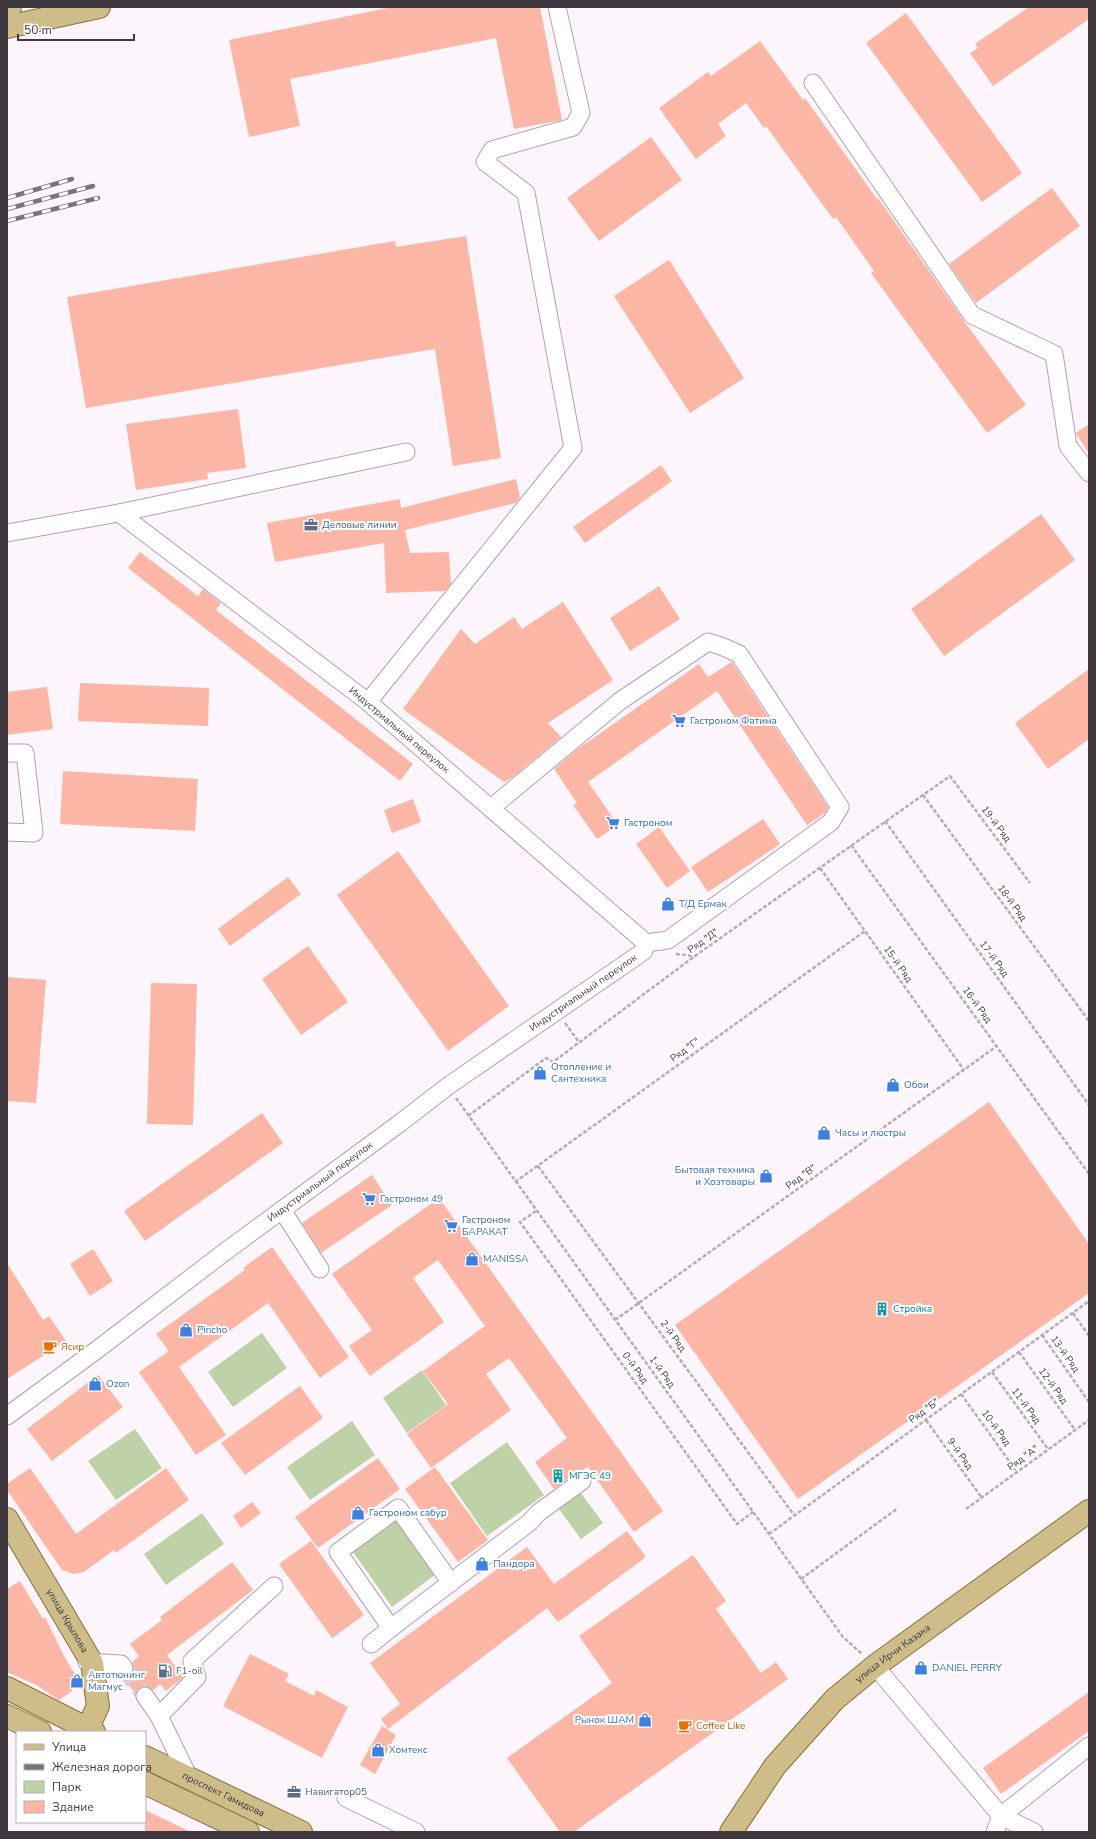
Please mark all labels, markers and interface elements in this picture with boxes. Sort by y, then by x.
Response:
scale bar [18,16,134,42]
text: 50 m [24,22,52,38]
office icon: Деловые линии [303,517,319,533]
place label: Деловые линии [322,518,397,532]
street label: Индустриальный переулок [346,684,453,777]
supermarket icon: Гастроном Фатима [671,713,687,729]
place label: Гастроном Фатима [690,714,777,728]
street label: 19-й Ряд [978,803,1014,845]
supermarket icon: Гастроном [605,815,621,831]
place label: Гастроном [624,816,672,830]
street label: 18-й Ряд [994,882,1030,924]
shop icon: Т/Д Ермак [660,896,676,912]
place label: Т/Д Ермак [679,897,727,911]
street label: Ряд "Д" [685,925,721,957]
street label: 17-й Ряд [976,938,1012,980]
street label: 15-й Ряд [880,943,916,985]
street label: Индустриальный переулок [527,950,640,1035]
street label: 16-й Ряд [959,984,995,1026]
street label: Ряд "Г" [667,1034,703,1065]
place label: Отопление и Сантехника [551,1060,611,1086]
shop icon: Отопление и Сантехника [532,1065,548,1081]
shop icon: Обои [885,1077,901,1093]
place label: Обои [904,1078,929,1092]
shop icon: Часы и люстры [816,1125,832,1141]
place label: Часы и люстры [835,1126,906,1140]
street label: Индустриальный переулок [265,1138,376,1225]
street label: Ряд "В" [783,1161,819,1193]
place label: Бытовая техника и Хозтовары [675,1163,755,1189]
shop icon: Бытовая техника и Хозтовары [758,1168,774,1184]
supermarket icon: Гастроном 49 [361,1191,377,1207]
place label: Гастроном 49 [380,1192,443,1206]
place label: Гастроном БАРАКАТ [462,1213,510,1239]
supermarket icon: Гастроном БАРАКАТ [443,1218,459,1234]
shop icon: MANISSA [464,1251,480,1267]
place label: MANISSA [483,1252,529,1266]
building icon: Стройка [874,1301,890,1317]
place label: Стройка [893,1302,932,1316]
street label: 2-й Ряд [657,1317,689,1355]
shop icon: Pincho [178,1322,194,1338]
place label: Pincho [197,1323,228,1337]
street label: 13-й Ряд [1047,1333,1083,1375]
cafe icon: Ясир [42,1339,58,1355]
place label: Ясир [61,1340,84,1354]
street label: 0-й Ряд [619,1349,651,1387]
street label: 1-й Ряд [646,1353,678,1391]
street label: 12-й Ряд [1035,1365,1071,1407]
shop icon: Ozon [87,1376,103,1392]
place label: Ozon [106,1377,129,1391]
street label: 11-й Ряд [1008,1385,1044,1427]
street label: Ряд "Б" [906,1395,942,1427]
street label: 10-й Ряд [978,1407,1014,1449]
street label: 9-й Ряд [944,1435,976,1473]
street label: Ряд "А" [1005,1442,1041,1474]
building icon: МГЭС 49 [550,1468,566,1484]
place label: МГЭС 49 [569,1469,611,1483]
shop icon: Гастроном сабур [350,1505,366,1521]
place label: Гастроном сабур [369,1506,447,1520]
shop icon: Пандора [474,1556,490,1572]
place label: Пандора [493,1557,535,1571]
street label: улица Крылова [43,1586,91,1655]
street label: улица Ирчи Казака [852,1621,934,1686]
shop icon: DANIEL PERRY [913,1660,929,1676]
place label: DANIEL PERRY [932,1661,1003,1675]
fuel station icon: F1-oil [157,1663,173,1679]
place label: F1-oil [176,1664,203,1678]
place label: Автотюнинг Магмус [88,1668,146,1694]
shop icon: Автотюнинг Магмус [69,1673,85,1689]
shop icon: Рынок ШАМ [637,1712,653,1728]
place label: Рынок ШАМ [575,1713,634,1727]
cafe icon: Coffee Like [677,1718,693,1734]
place label: Coffee Like [696,1719,745,1733]
legend [16,1731,146,1823]
text: Улица [51,1739,86,1755]
shop icon: Хомтекс [370,1742,386,1758]
place label: Хомтекс [389,1743,428,1757]
text: Железная дорога [52,1759,152,1775]
street label: проспект Гамидова [180,1769,267,1821]
text: Парк [52,1779,82,1795]
office icon: Навигатор05 [286,1784,302,1800]
place label: Навигатор05 [305,1785,367,1799]
text: Здание [52,1799,94,1815]

